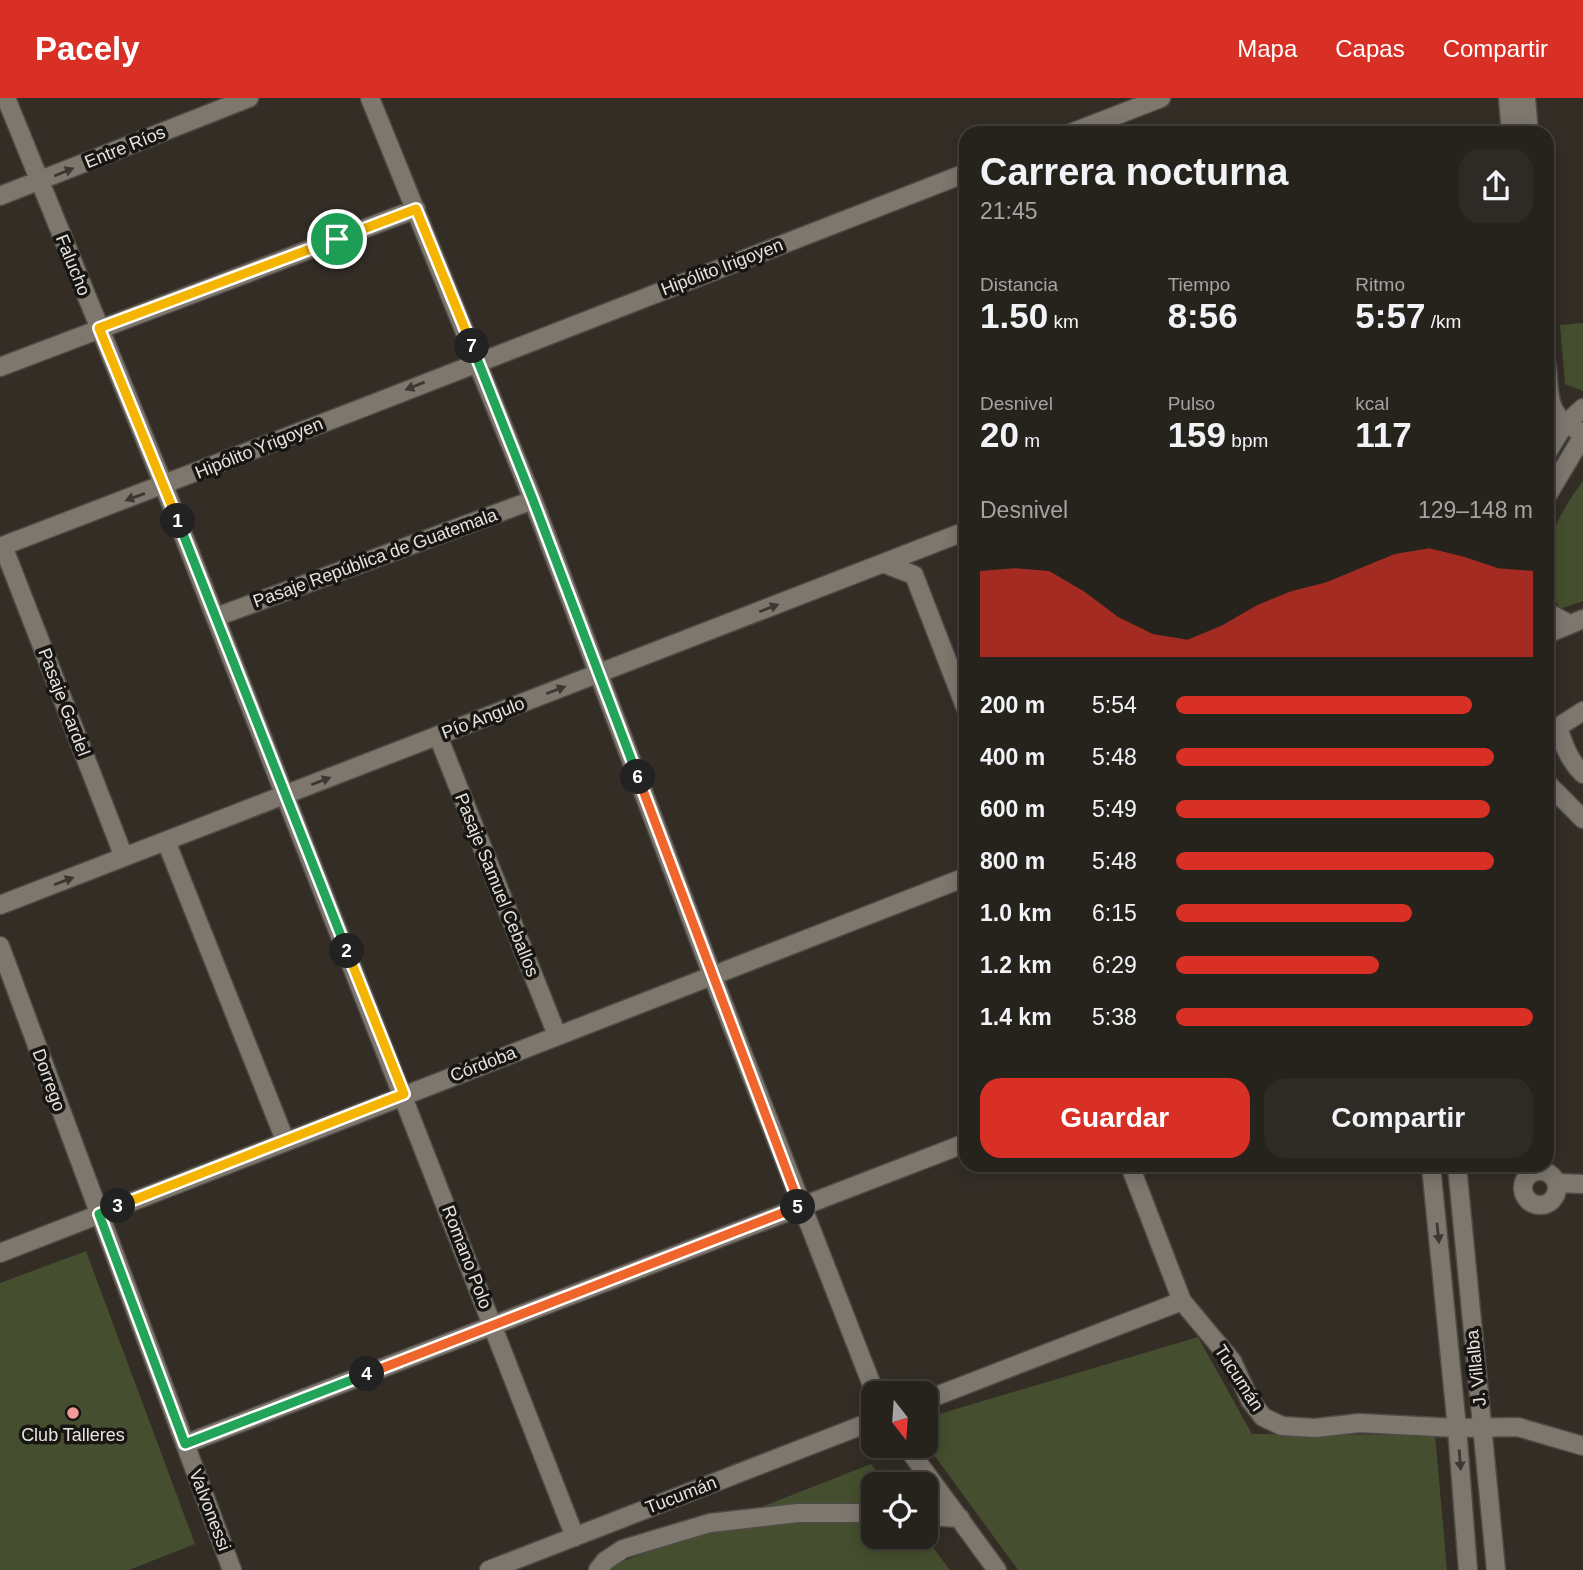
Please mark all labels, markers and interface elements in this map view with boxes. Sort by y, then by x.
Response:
text: Pacely [35,30,140,67]
text: Mapa [1237,35,1297,62]
text: Capas [1335,35,1405,62]
text: Compartir [1443,35,1548,62]
street label: Entre Ríos [82,122,168,172]
button: share [1459,149,1533,223]
text: Carrera nocturna [980,151,1288,193]
one-way arrow [53,166,74,177]
text: 21:45 [980,198,1038,224]
pin [307,209,367,269]
icon: arrive [318,220,356,258]
street label: Falucho [52,232,94,298]
street label: Hipólito Irigoyen [658,235,786,299]
text: Distancia [980,274,1058,295]
text: Tiempo [1168,274,1230,295]
text: Ritmo [1355,274,1405,295]
text: 1.50 [980,296,1048,335]
text: 8:56 [1168,296,1238,335]
text: 5:57 [1355,296,1425,335]
text: km [1048,311,1079,332]
text: /km [1425,311,1461,332]
pin: 7 [454,328,490,364]
text: 7 [466,335,477,356]
one-way arrow [404,381,425,392]
text: Desnivel [980,393,1053,414]
text: Pulso [1168,393,1215,414]
text: kcal [1355,393,1389,414]
street label: Hipólito Yrigoyen [192,413,326,483]
text: 20 [980,415,1019,454]
text: 159 [1168,415,1226,454]
text: 117 [1355,415,1412,454]
text: m [1019,430,1040,451]
text: bpm [1226,430,1268,451]
one-way arrow [124,491,145,502]
text: Desnivel [980,497,1068,523]
text: 129–148 m [1418,497,1533,523]
pin: 1 [160,504,196,538]
street label: Pasaje República de Guatemala [250,504,501,612]
text: 1 [172,510,183,531]
one-way arrow [759,603,780,614]
street label: Pasaje Gardel [34,645,94,759]
one-way arrow [546,684,567,695]
text: 200 m [980,692,1045,718]
text: 5:54 [1092,692,1137,718]
street label: Pío Angulo [439,693,527,743]
text: 400 m [980,744,1045,770]
text: 5:48 [1092,744,1137,770]
pin: 6 [620,760,656,794]
text: 6 [632,766,643,787]
one-way arrow [311,775,332,786]
street label: Pasaje Samuel Ceballos [451,790,543,980]
text: 600 m [980,796,1045,822]
text: 5:49 [1092,796,1137,822]
text: 800 m [980,848,1045,874]
text: 5:48 [1092,848,1137,874]
one-way arrow [53,875,74,886]
text: 1.0 km [980,900,1052,926]
text: 6:15 [1092,900,1137,926]
pin: 2 [330,934,364,968]
text: 2 [341,940,352,961]
text: 1.2 km [980,952,1052,978]
text: 6:29 [1092,952,1137,978]
text: 1.4 km [980,1004,1052,1030]
text: 5:38 [1092,1004,1137,1030]
street label: Córdoba [447,1042,520,1086]
street label: Dorrego [28,1046,70,1114]
button: Guardar [980,1078,1250,1158]
button: Compartir [1264,1078,1533,1158]
pin: 3 [100,1188,136,1224]
pin: 5 [780,1190,816,1224]
text: 3 [112,1195,123,1216]
text: 5 [792,1196,803,1217]
street label: Romano Polo [438,1202,496,1312]
one-way arrow [1432,1223,1443,1245]
street label: J. Villalba [1462,1328,1490,1407]
street label: Tucumán [1210,1341,1268,1415]
pin: 4 [350,1356,384,1392]
text: 4 [361,1363,372,1384]
north arrow [861,1381,938,1458]
map controls [861,1381,938,1549]
marker: Club Talleres [65,1405,81,1421]
place label: Club Talleres [21,1425,125,1445]
one-way arrow [1455,1449,1466,1471]
street label: Valvonessi [185,1466,235,1554]
street label: Tucumán [643,1472,719,1518]
button: locate [861,1472,938,1549]

